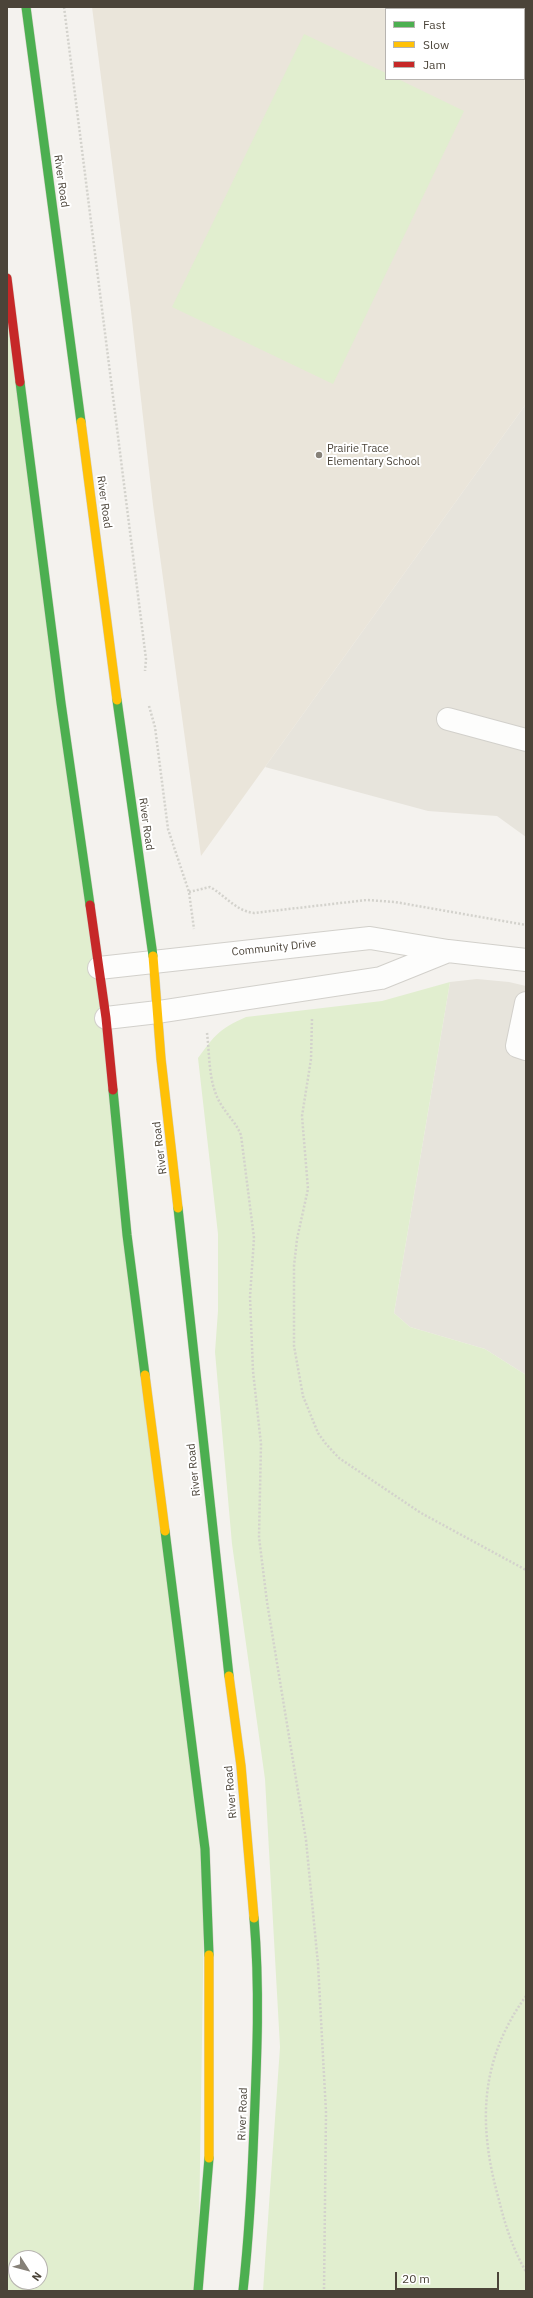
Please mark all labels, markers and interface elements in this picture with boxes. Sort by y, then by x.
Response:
legend [385,8,525,80]
text: Fast [423,17,446,32]
text: Slow [423,37,449,52]
text: Jam [423,57,446,72]
street label: River Road [51,154,71,208]
place label: Prairie Trace Elementary School [327,442,420,468]
marker: Prairie Trace Elementary School [314,450,324,460]
street label: River Road [94,475,114,529]
street label: River Road [136,797,156,851]
street label: Community Drive [231,937,317,959]
street label: River Road [150,1121,170,1175]
street label: River Road [185,1443,203,1497]
street label: River Road [222,1765,240,1819]
street label: River Road [235,2087,251,2141]
north arrow [8,2250,48,2290]
scale bar [397,2264,501,2290]
text: N [29,2269,45,2284]
text: 20 m [402,2271,430,2286]

